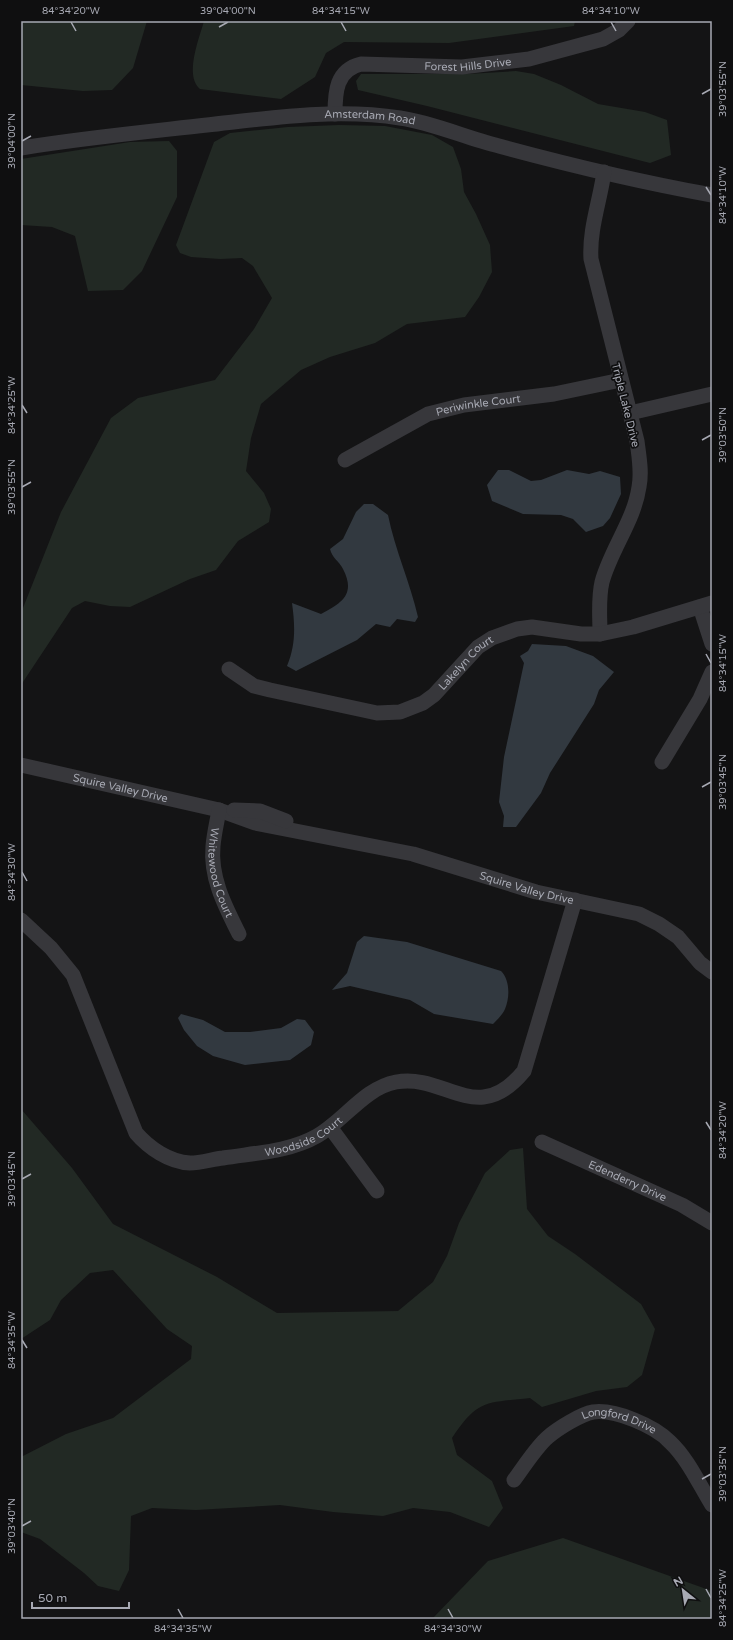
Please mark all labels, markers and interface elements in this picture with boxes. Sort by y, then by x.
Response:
text: 84°34'20"W [42,5,100,17]
text: 39°04'00"N [200,5,256,17]
text: 84°34'15"W [312,5,370,17]
text: 84°34'10"W [582,5,640,17]
street label: Forest Hills Drive [424,55,512,74]
text: 39°03'55"N [717,61,729,117]
street label: Amsterdam Road [324,108,417,128]
text: 39°04'00"N [6,113,18,169]
text: 84°34'10"W [717,166,729,224]
street label: Triple Lake Drive [609,362,642,449]
text: 84°34'25"W [6,376,18,434]
street label: Periwinkle Court [435,392,521,419]
text: 39°03'50"N [717,407,729,463]
text: 39°03'55"N [6,459,18,515]
street label: Lakelyn Court [436,633,496,693]
text: 84°34'15"W [717,634,729,692]
text: 39°03'45"N [717,754,729,810]
street label: Squire Valley Drive [72,771,169,805]
street label: Whitewood Court [206,827,236,920]
text: 84°34'30"W [6,843,18,901]
street label: Squire Valley Drive [478,869,575,907]
text: 84°34'20"W [717,1101,729,1159]
street label: Woodside Court [264,1114,345,1159]
text: 39°03'45"N [6,1151,18,1207]
street label: Edenderry Drive [586,1158,669,1204]
text: 84°34'35"W [6,1311,18,1369]
street label: Longford Drive [580,1406,659,1437]
text: 39°03'35"N [717,1446,729,1502]
text: 39°03'40"N [6,1498,18,1554]
text: 84°34'25"W [717,1569,729,1627]
north arrow [663,1570,703,1610]
text: N [671,1574,685,1590]
scale bar [32,1584,129,1610]
text: 50 m [38,1591,67,1605]
text: 84°34'35"W [154,1623,212,1635]
text: 84°34'30"W [424,1623,482,1635]

